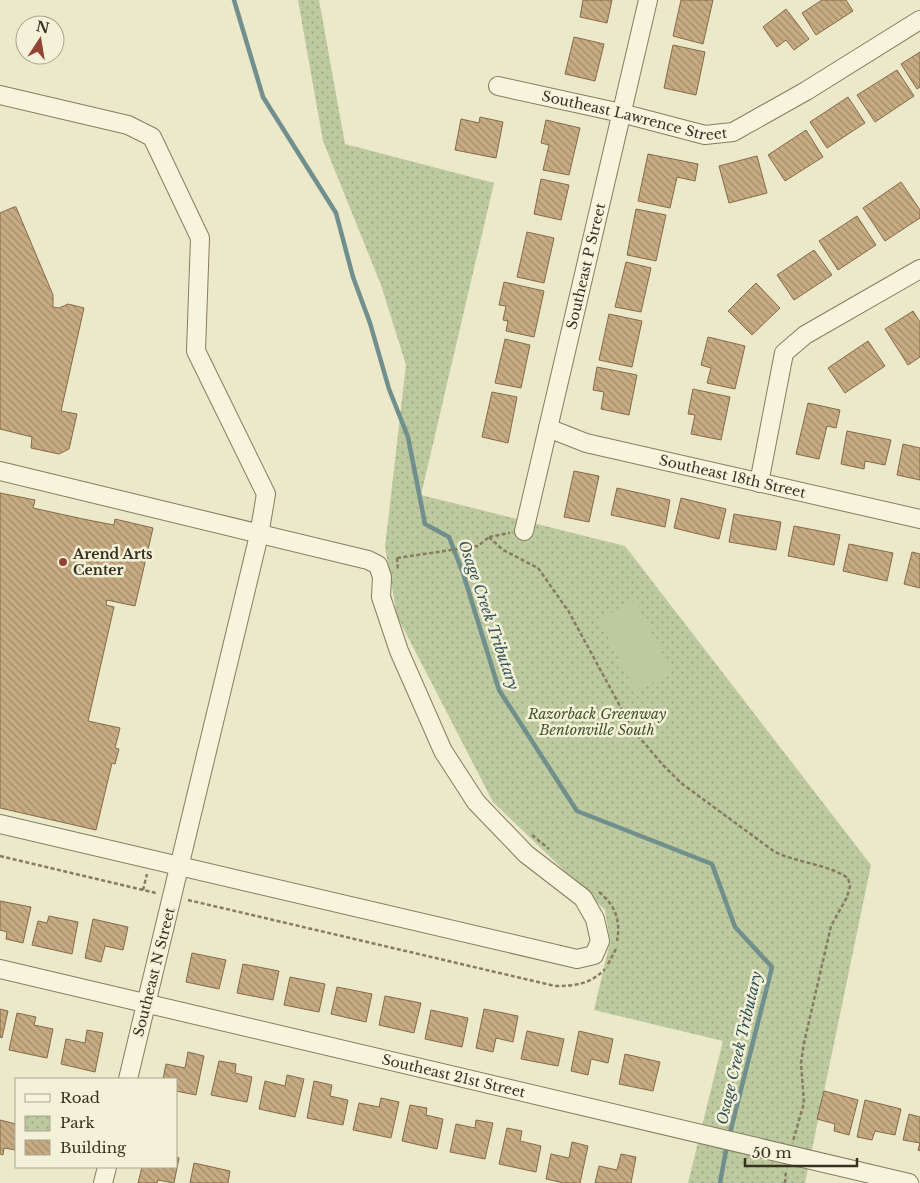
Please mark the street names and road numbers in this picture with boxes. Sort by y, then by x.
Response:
street label: Southeast Lawrence Street [540,87,729,144]
street label: Southeast P Street [562,200,609,331]
street label: Southeast 18th Street [657,451,808,502]
street label: Southeast N Street [129,905,179,1039]
street label: Southeast 21st Street [380,1050,528,1102]

